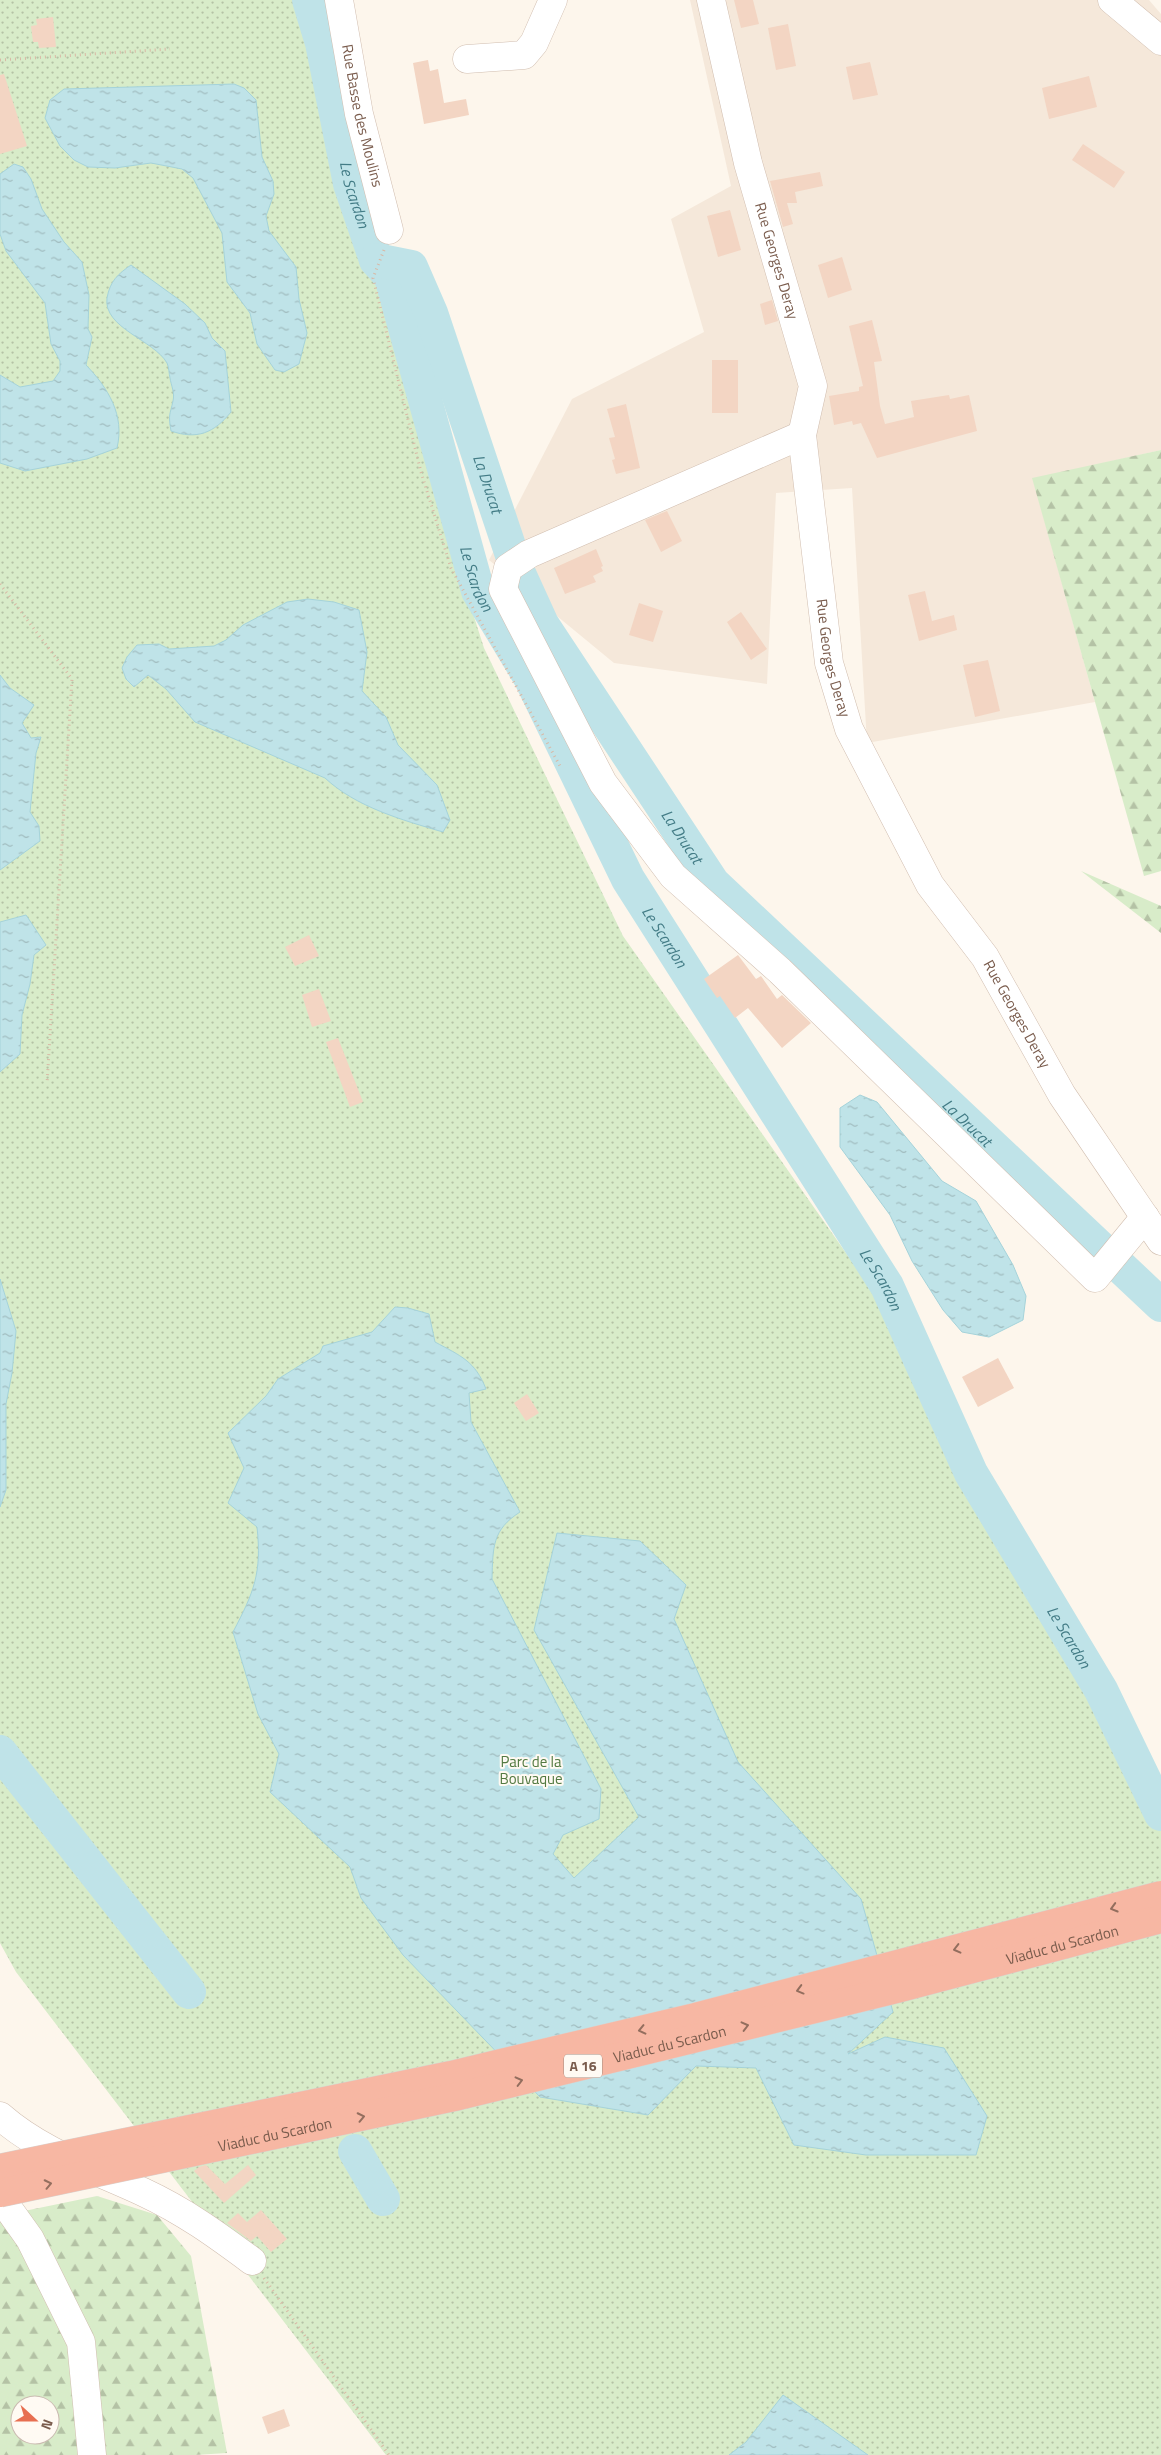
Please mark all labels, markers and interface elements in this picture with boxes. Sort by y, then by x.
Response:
street label: Rue Basse des Moulins [336,42,389,190]
water label: Le Scardon [334,159,376,232]
street label: Rue Georges Deray [749,200,805,322]
water label: La Drucat [467,451,510,518]
water label: Le Scardon [454,543,500,617]
street label: Rue Georges Deray [810,597,857,720]
water label: La Drucat [656,805,710,870]
water label: Le Scardon [636,901,694,973]
street label: Rue Georges Deray [978,956,1057,1072]
water label: La Drucat [937,1093,999,1153]
water label: Le Scardon [854,1243,909,1315]
water label: Le Scardon [1041,1601,1098,1673]
park label: Parc de la Bouvaque [499,1750,563,1790]
one-way arrow [1111,1903,1119,1913]
street label: Viaduc du Scardon [1003,1919,1121,1971]
one-way arrow [952,1943,961,1954]
one-way arrow [795,1984,804,1995]
street label: Viaduc du Scardon [611,2019,728,2069]
one-way arrow [741,2022,749,2032]
one-way arrow [638,2024,646,2035]
road number: A 16 [564,2054,602,2078]
one-way arrow [515,2077,523,2087]
street label: Viaduc du Scardon [216,2111,334,2158]
one-way arrow [356,2112,365,2123]
one-way arrow [43,2179,52,2189]
north arrow [10,2395,60,2445]
text: N [36,2417,59,2433]

